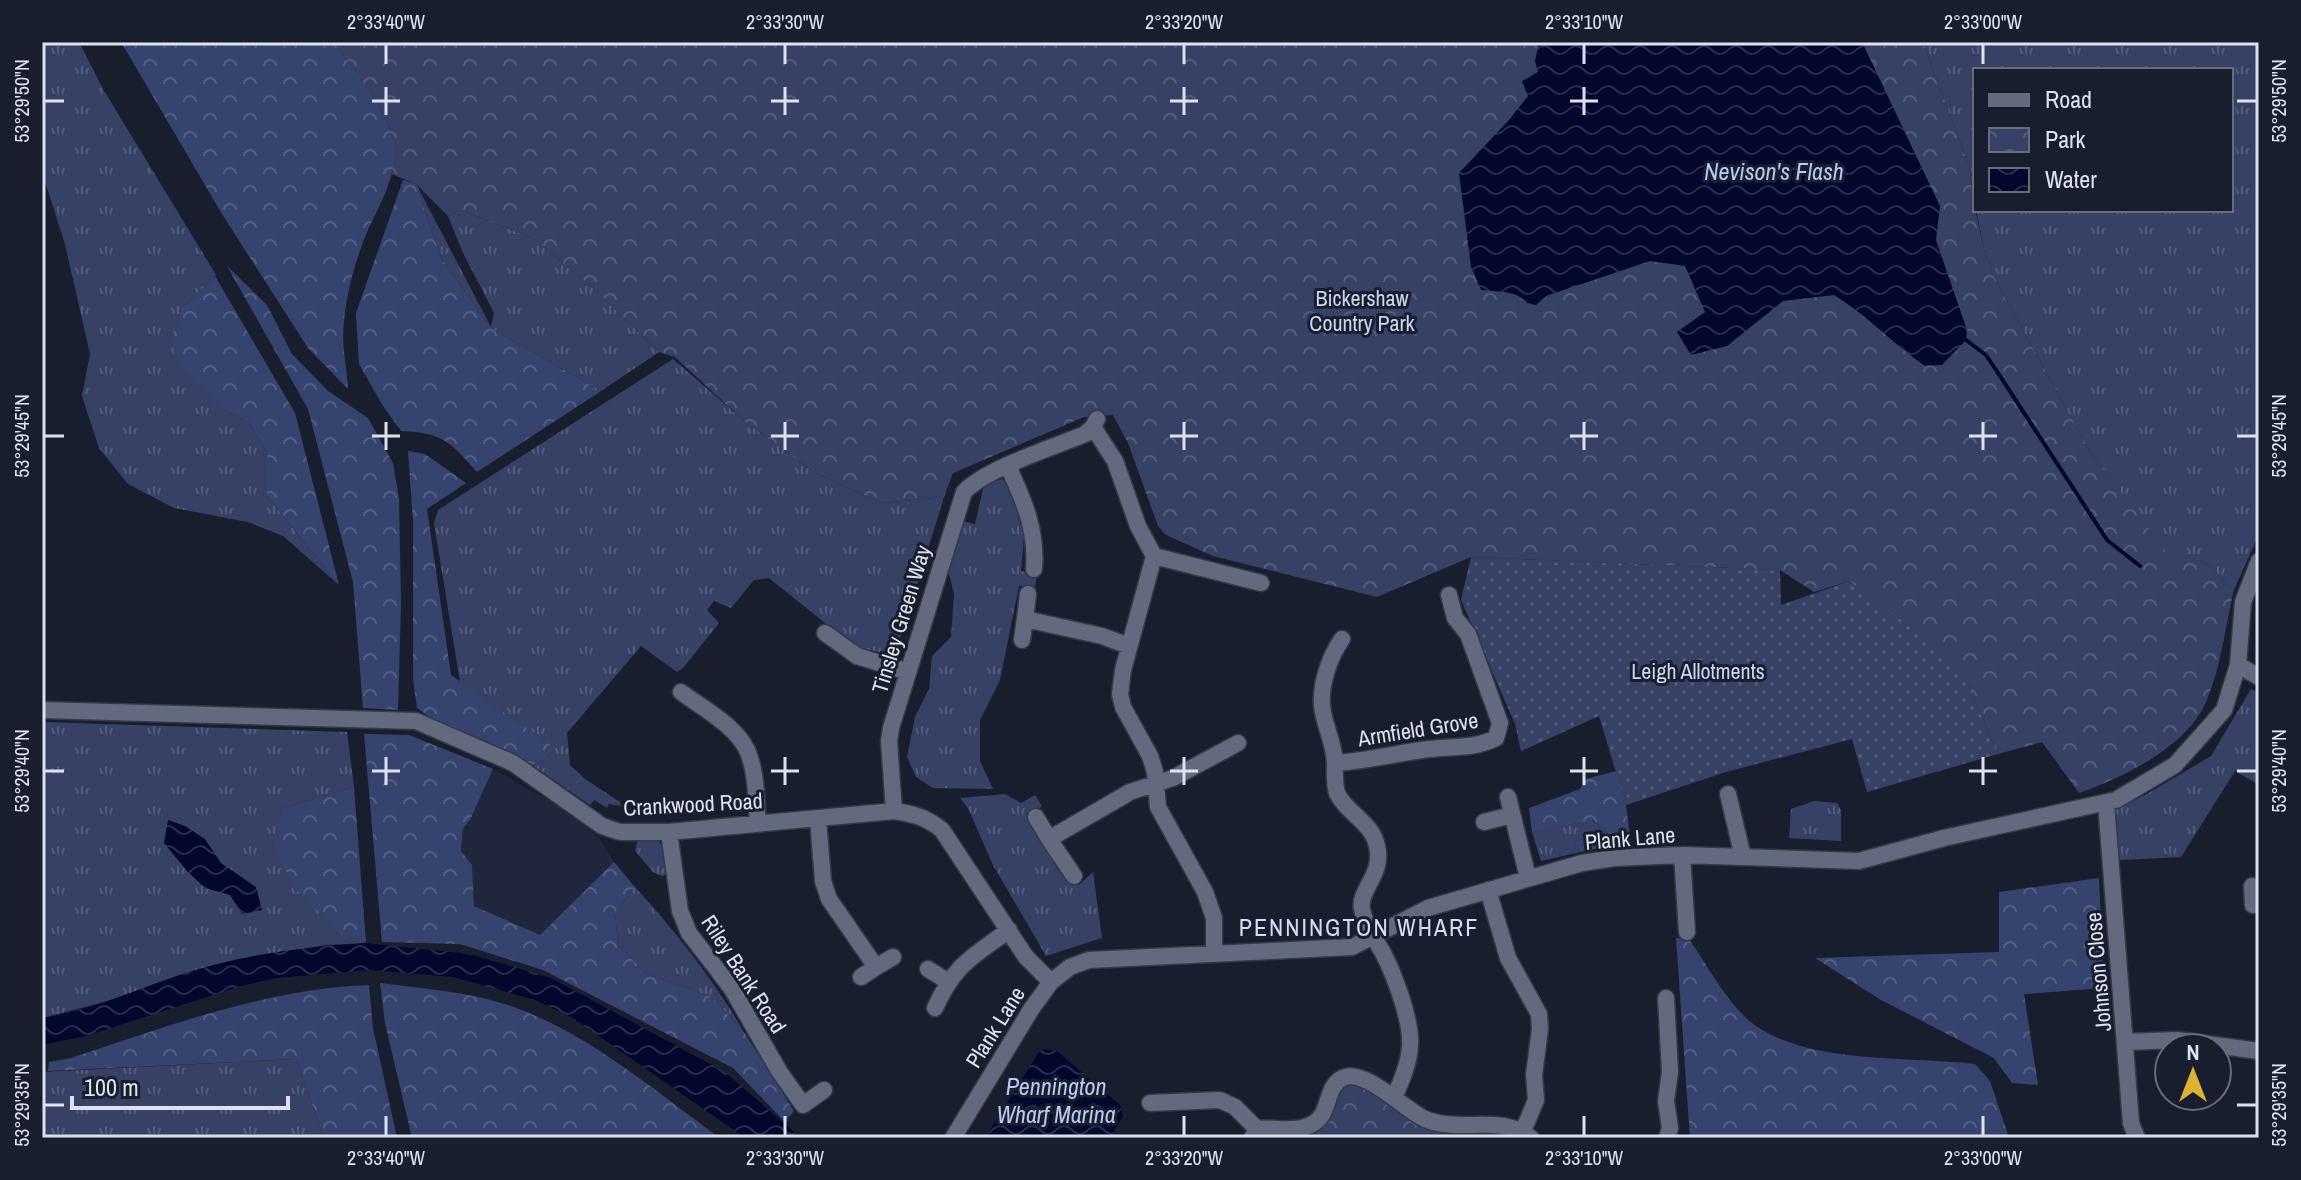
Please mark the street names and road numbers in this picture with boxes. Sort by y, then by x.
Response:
street label: Tinsley Green Way [864,541,938,697]
street label: Armfield Grove [1355,705,1480,753]
street label: Crankwood Road [623,785,763,823]
street label: Plank Lane [1584,819,1676,857]
street label: Riley Bank Road [695,909,793,1039]
street label: Johnson Close [2078,911,2118,1033]
street label: Plank Lane [958,981,1032,1073]

